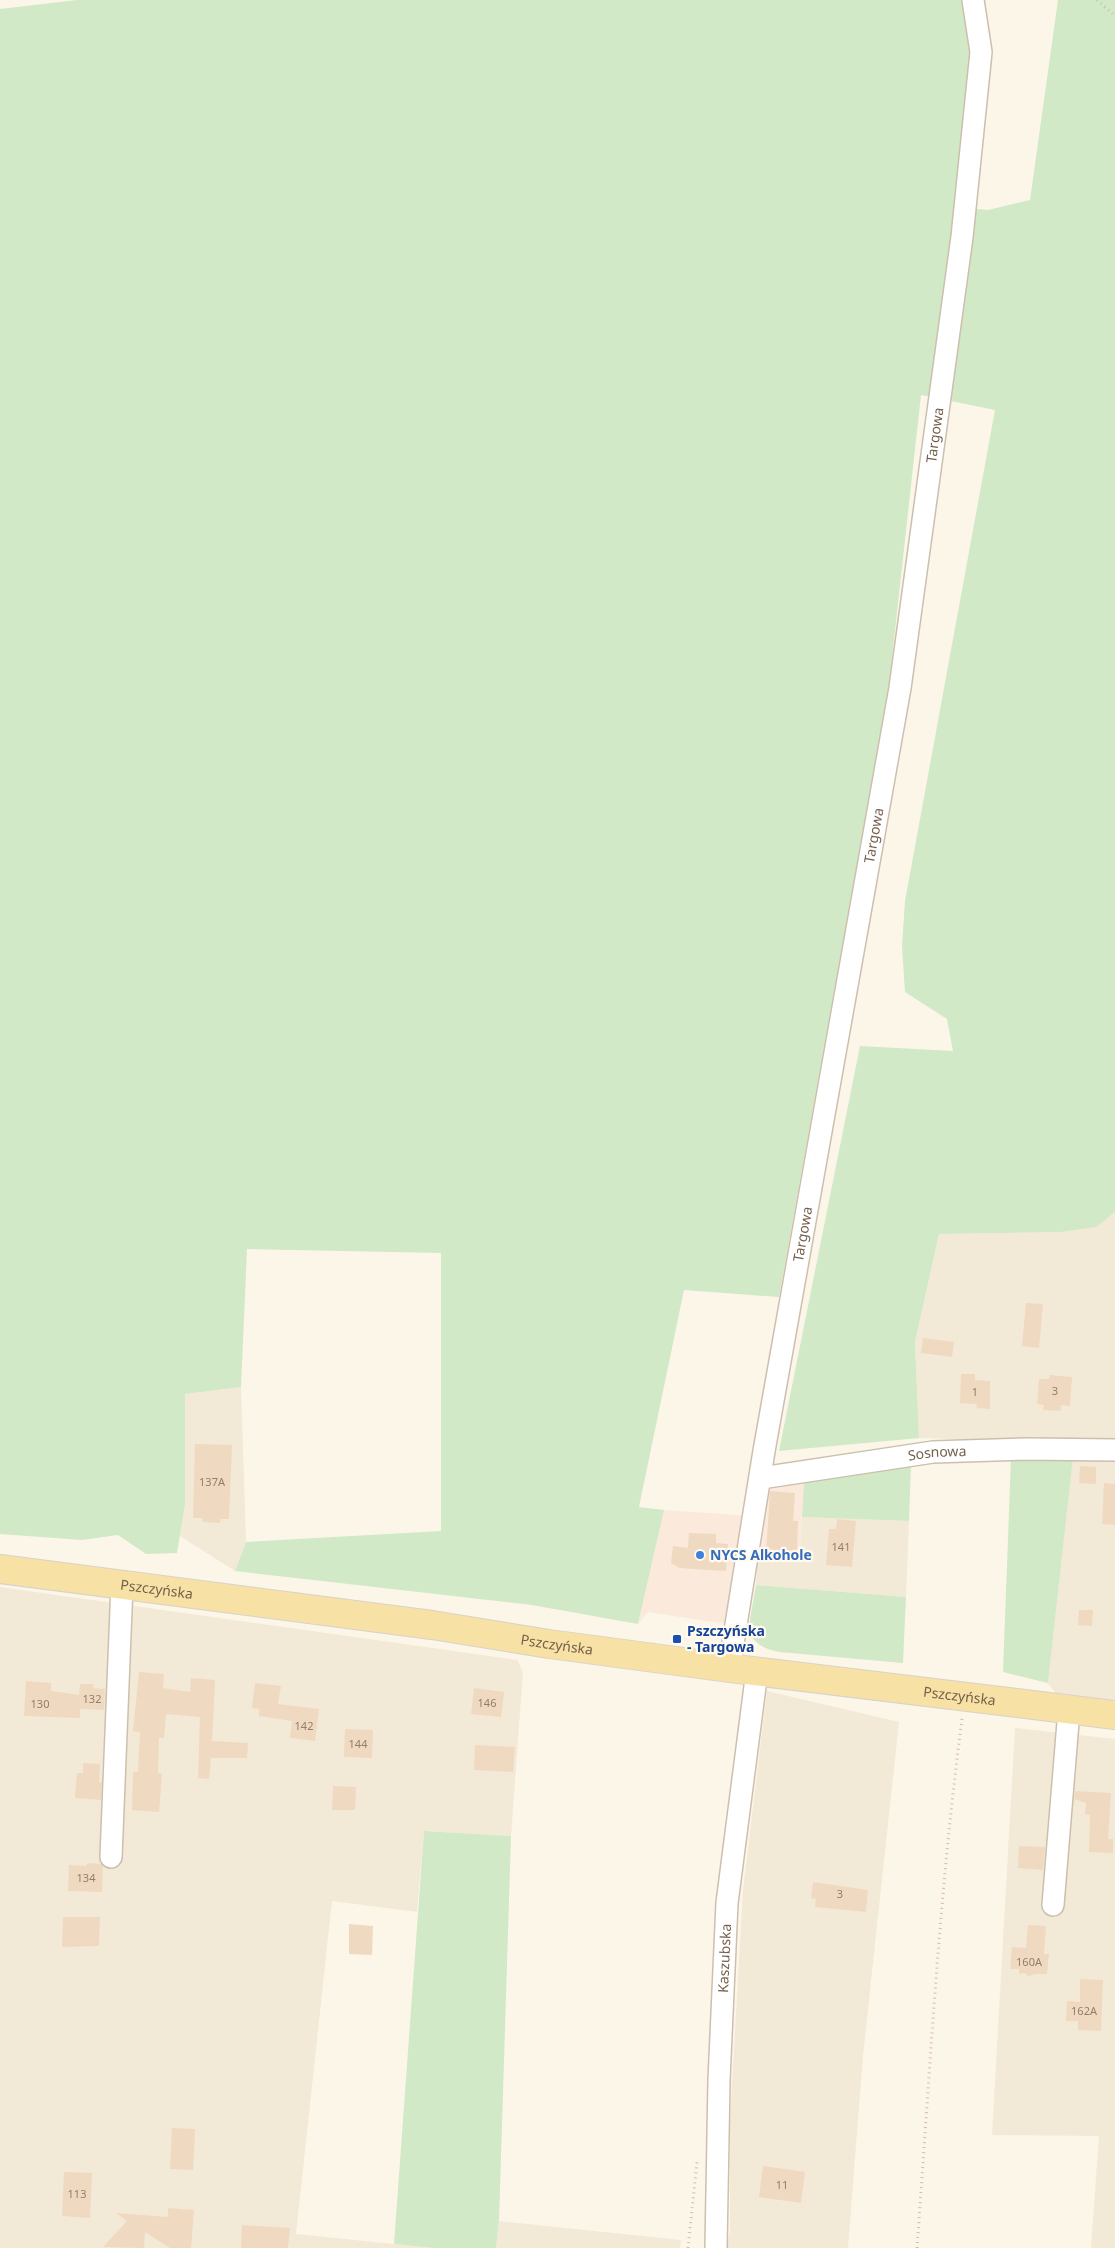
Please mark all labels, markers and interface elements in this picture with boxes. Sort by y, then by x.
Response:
street label: Targowa [921,406,947,464]
street label: Targowa [859,806,887,865]
street label: Targowa [788,1205,816,1263]
house number: 3 [1052,1383,1058,1398]
house number: 1 [972,1384,978,1399]
street label: Sosnowa [907,1441,967,1465]
house number: 137A [199,1474,226,1489]
house number: 141 [832,1539,850,1554]
place label: NYCS Alkohole [710,1545,812,1564]
marker: NYCS Alkohole [694,1549,706,1561]
street label: Pszczyńska [119,1575,194,1603]
place label: Pszczyńska - Targowa [687,1621,765,1656]
street label: Pszczyńska [519,1630,594,1659]
marker: Pszczyńska - Targowa [671,1633,683,1645]
street label: Pszczyńska [922,1682,997,1709]
house number: 132 [83,1691,101,1706]
house number: 146 [478,1695,496,1710]
house number: 130 [31,1696,49,1711]
house number: 142 [295,1718,313,1733]
house number: 144 [349,1736,368,1751]
house number: 134 [77,1870,96,1885]
house number: 3 [837,1886,843,1901]
street label: Kaszubska [713,1923,735,1993]
house number: 160A [1016,1954,1043,1969]
house number: 162A [1071,2003,1098,2018]
house number: 11 [776,2177,788,2192]
house number: 113 [68,2186,86,2201]

